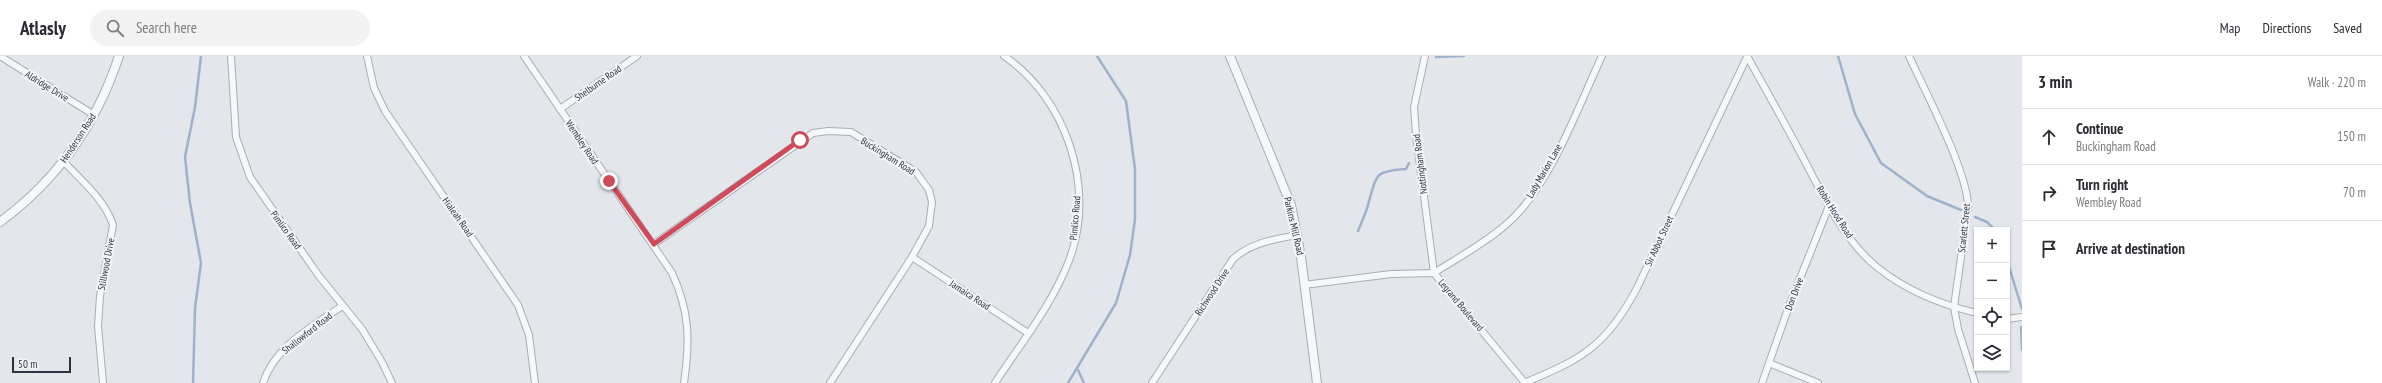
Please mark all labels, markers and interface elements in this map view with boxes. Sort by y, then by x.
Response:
search box [90,10,370,46]
text: Atlasly [20,16,66,40]
icon: search [104,17,126,39]
text: Search here [136,18,197,37]
text: Map [2220,19,2240,37]
text: Directions [2262,19,2311,37]
text: Saved [2333,19,2362,37]
street label: Shelburne Road [572,62,624,104]
street label: Aldridge Drive [23,67,71,105]
text: 3 min [2038,71,2072,93]
text: Walk · 220 m [2308,74,2366,91]
street label: Henderson Road [57,111,99,165]
street label: Wembley Road [563,118,601,166]
text: Continue [2076,119,2123,138]
icon: ahead [2038,126,2060,148]
text: 150 m [2337,128,2366,145]
route start [791,131,809,149]
street label: Nottingham Road [1410,133,1430,195]
street label: Buckingham Road [858,134,918,178]
text: Buckingham Road [2076,138,2156,155]
street label: Lady Marion Lane [1523,142,1565,200]
route end [600,172,618,190]
text: Turn right [2076,175,2128,194]
icon: right [2038,182,2060,204]
street label: Robin Hood Road [1814,183,1856,241]
text: 70 m [2343,184,2366,201]
text: Wembley Road [2076,194,2141,211]
street label: Hialeah Road [440,195,476,239]
street label: Pimlico Road [1067,195,1083,241]
street label: Parkins Mill Road [1281,196,1307,256]
street label: Scarlett Street [1955,203,1973,253]
street label: Pimlico Road [268,208,304,252]
street label: Sir Abbot Street [1642,213,1676,268]
map controls [1974,227,2010,371]
button: + [1974,227,2010,263]
street label: Stillwood Drive [95,237,117,291]
icon: arrive [2038,238,2060,260]
text: Arrive at destination [2076,239,2185,258]
button: − [1974,263,2010,299]
street label: Richwood Drive [1192,266,1232,318]
street label: Legrand Boulevard [1435,276,1487,334]
street label: Don Drive [1782,276,1806,312]
street label: Jamaica Road [946,277,993,313]
button: locate [1974,299,2010,335]
street label: Shallowford Road [279,309,335,357]
button: layers [1974,335,2010,371]
scale bar [12,355,71,374]
text: 50 m [18,357,37,371]

